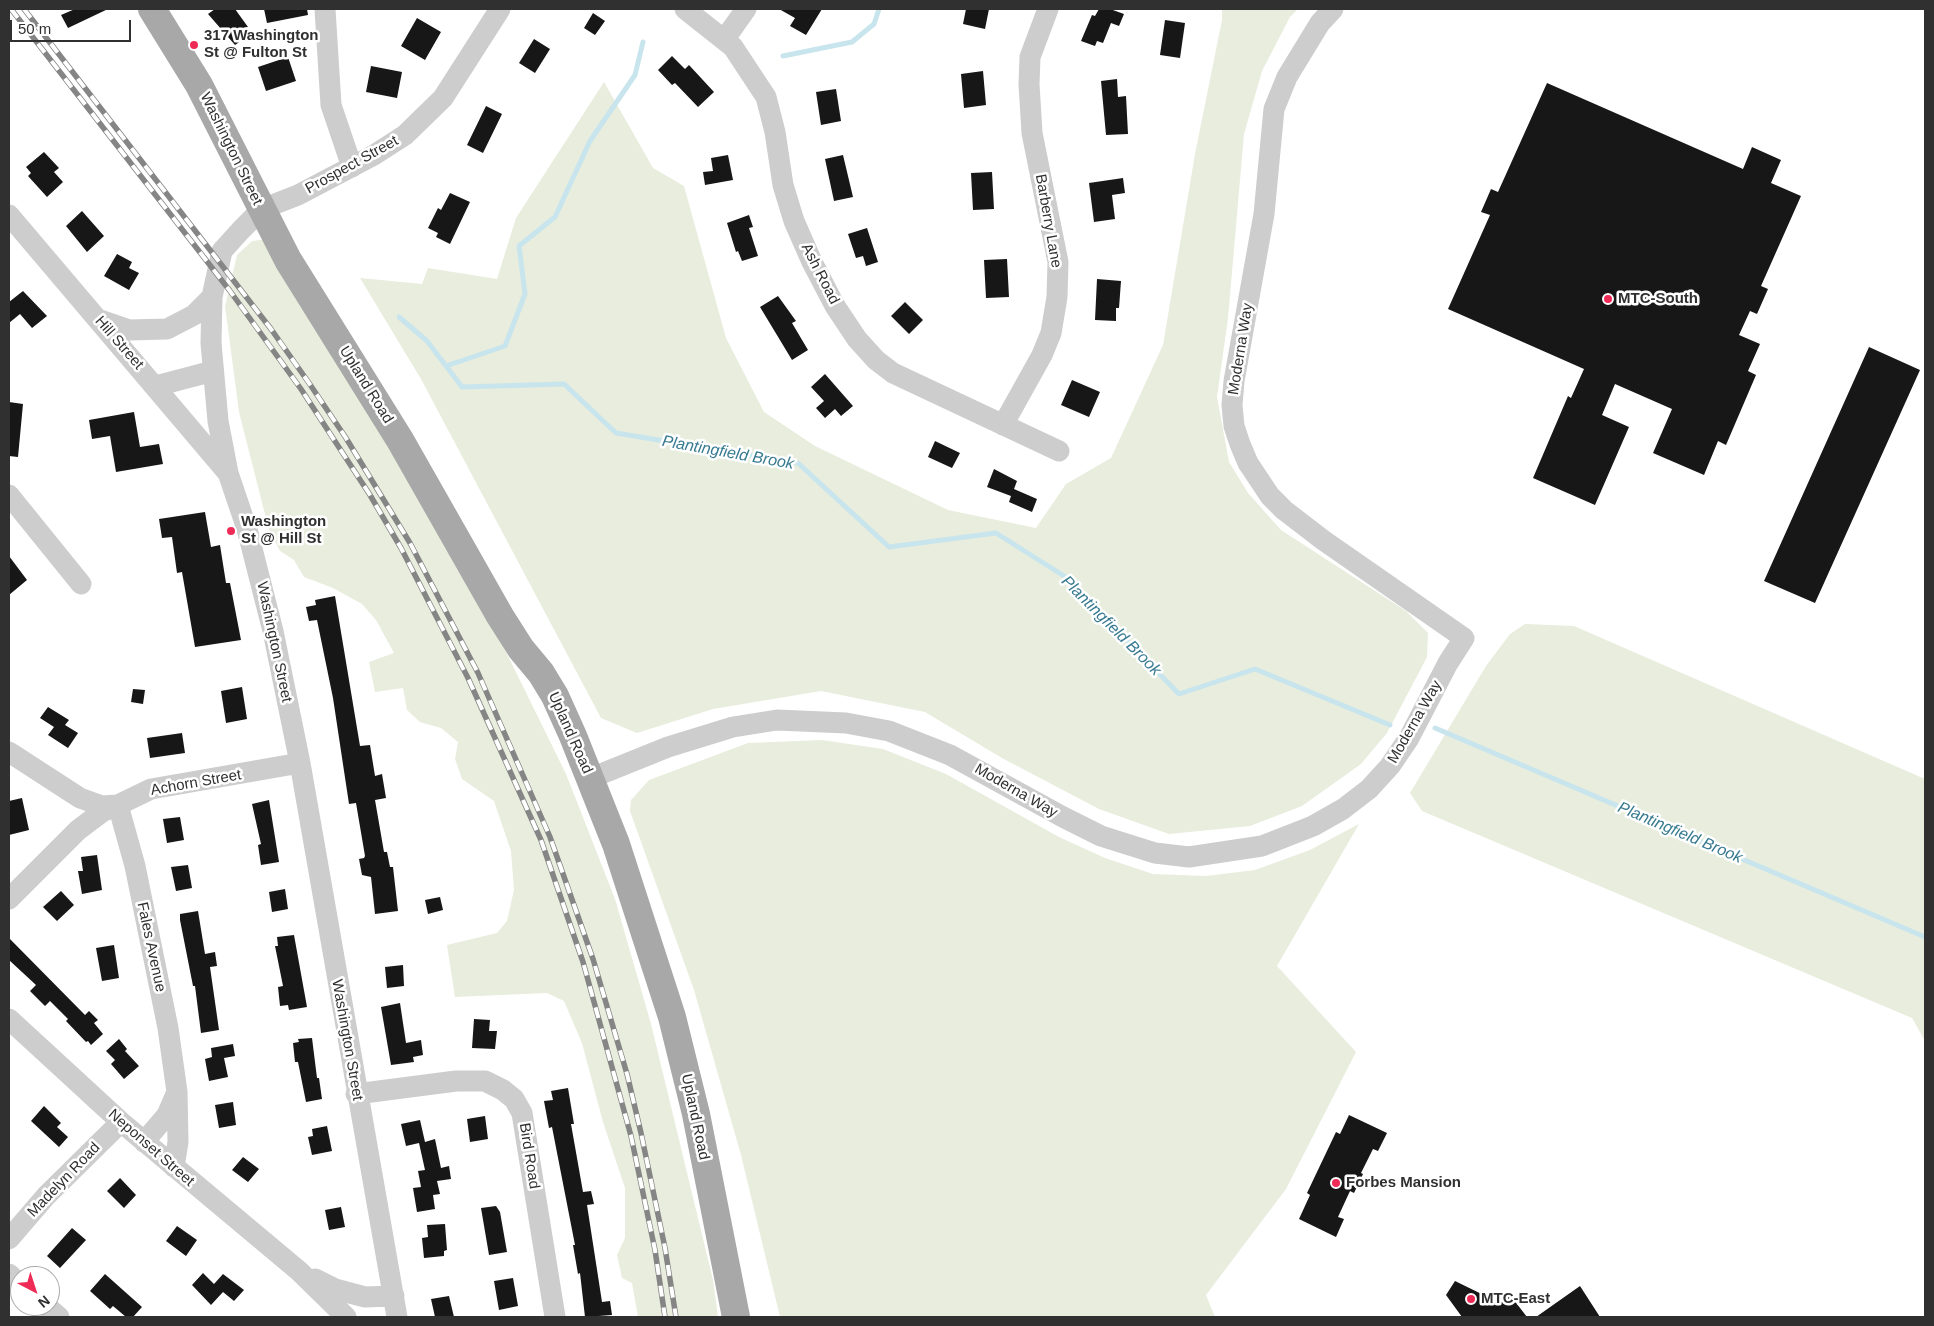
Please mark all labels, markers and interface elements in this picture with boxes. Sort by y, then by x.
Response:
scale bar [12,10,134,42]
text: 50 m [18,20,51,37]
place label: 317 Washington St @ Fulton St [204,27,318,62]
marker: 317 Washington St @ Fulton St [188,39,200,51]
street label: Washington Street [196,90,266,208]
street label: Prospect Street [302,132,402,198]
street label: Barberry Lane [1031,173,1065,269]
street label: Ash Road [797,241,843,307]
place label: MTC-South [1618,290,1698,308]
marker: MTC-South [1602,293,1614,305]
street label: Moderna Way [1225,302,1257,396]
street label: Hill Street [91,313,147,373]
street label: Upland Road [335,343,397,427]
water label: Plantingfield Brook [661,432,795,474]
place label: Washington St @ Hill St [241,513,326,548]
marker: Washington St @ Hill St [225,525,237,537]
water label: Plantingfield Brook [1057,572,1165,680]
street label: Washington Street [252,580,296,704]
street label: Moderna Way [1384,677,1446,767]
street label: Upland Road [544,689,596,777]
street label: Moderna Way [971,760,1061,822]
street label: Achorn Street [149,766,243,800]
water label: Plantingfield Brook [1615,798,1745,868]
street label: Fales Avenue [133,900,169,994]
street label: Washington Street [327,978,367,1102]
street label: Upland Road [677,1072,713,1162]
street label: Neponset Street [104,1106,198,1190]
street label: Bird Road [515,1122,543,1190]
street label: Madelyn Road [24,1139,104,1221]
place label: Forbes Mansion [1346,1174,1461,1192]
marker: Forbes Mansion [1330,1177,1342,1189]
north arrow [10,1266,60,1316]
place label: MTC-East [1481,1290,1550,1308]
text: N [35,1292,53,1311]
marker: MTC-East [1465,1293,1477,1305]

